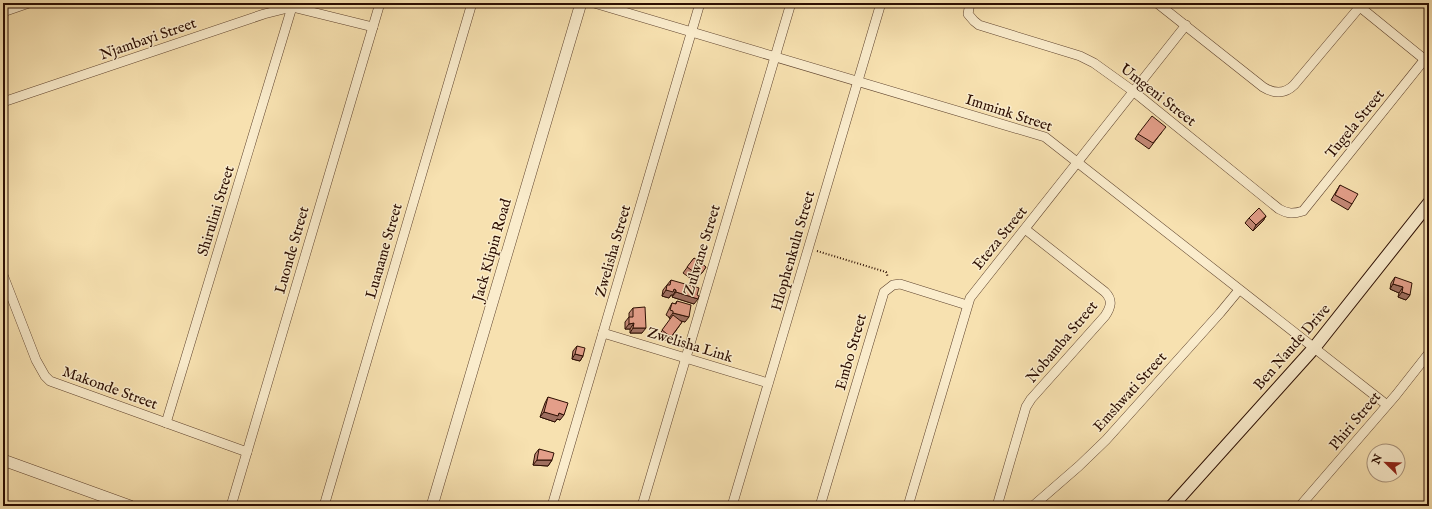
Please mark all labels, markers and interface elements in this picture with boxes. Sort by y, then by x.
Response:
street label: Njambayi Street [97,14,199,64]
street label: Umgeni Street [1116,59,1200,131]
street label: Tugela Street [1321,86,1389,162]
street label: Immink Street [963,90,1055,136]
street label: Shirulini Street [193,163,239,259]
street label: Hlophenkulu Street [767,189,819,313]
street label: Jack Klipin Road [468,195,516,306]
street label: Luaname Street [361,201,407,301]
street label: Zulwane Street [679,202,725,298]
street label: Eteza Street [969,202,1031,274]
street label: Zwelisha Street [591,203,635,299]
street label: Luonde Street [270,204,314,296]
street label: Nobamba Street [1022,297,1102,387]
street label: Ben Naude Drive [1249,300,1335,394]
street label: Embo Street [831,312,871,392]
street label: Zwelisha Link [645,323,736,367]
street label: Emshwati Street [1089,348,1171,436]
street label: Makonde Street [60,362,160,414]
street label: Phiri Street [1325,388,1385,454]
north arrow [1366,443,1406,483]
text: N [1369,452,1386,468]

